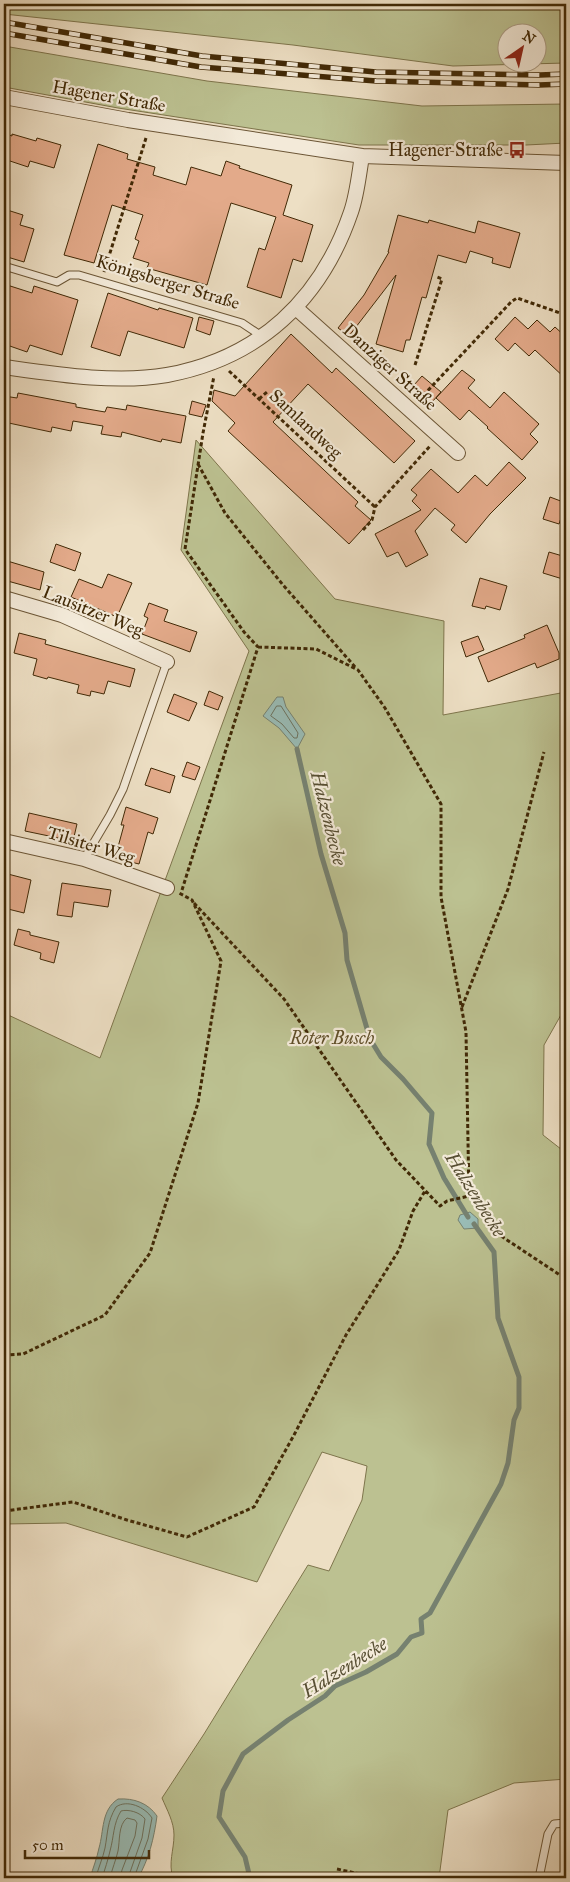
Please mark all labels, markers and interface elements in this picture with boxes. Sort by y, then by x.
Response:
north arrow [498,22,548,72]
text: N [519,27,539,48]
street label: Hagener Straße [50,75,167,118]
place label: Hagener Straße [388,139,503,162]
bus stop icon: Hagener Straße [507,140,527,160]
street label: Königsberger Straße [93,250,242,315]
street label: Danziger Straße [338,319,442,416]
street label: Samlandweg [264,385,348,464]
street label: Lausitzer Weg [39,581,147,642]
water label: Halzenbecke [305,768,352,869]
street label: Tilsiter Weg [44,821,138,870]
park label: Roter Busch [289,1027,375,1049]
water label: Halzenbecke [440,1146,511,1242]
water label: Halzenbecke [296,1632,392,1703]
scale bar [25,1827,149,1859]
text: 50 m [32,1836,64,1854]

